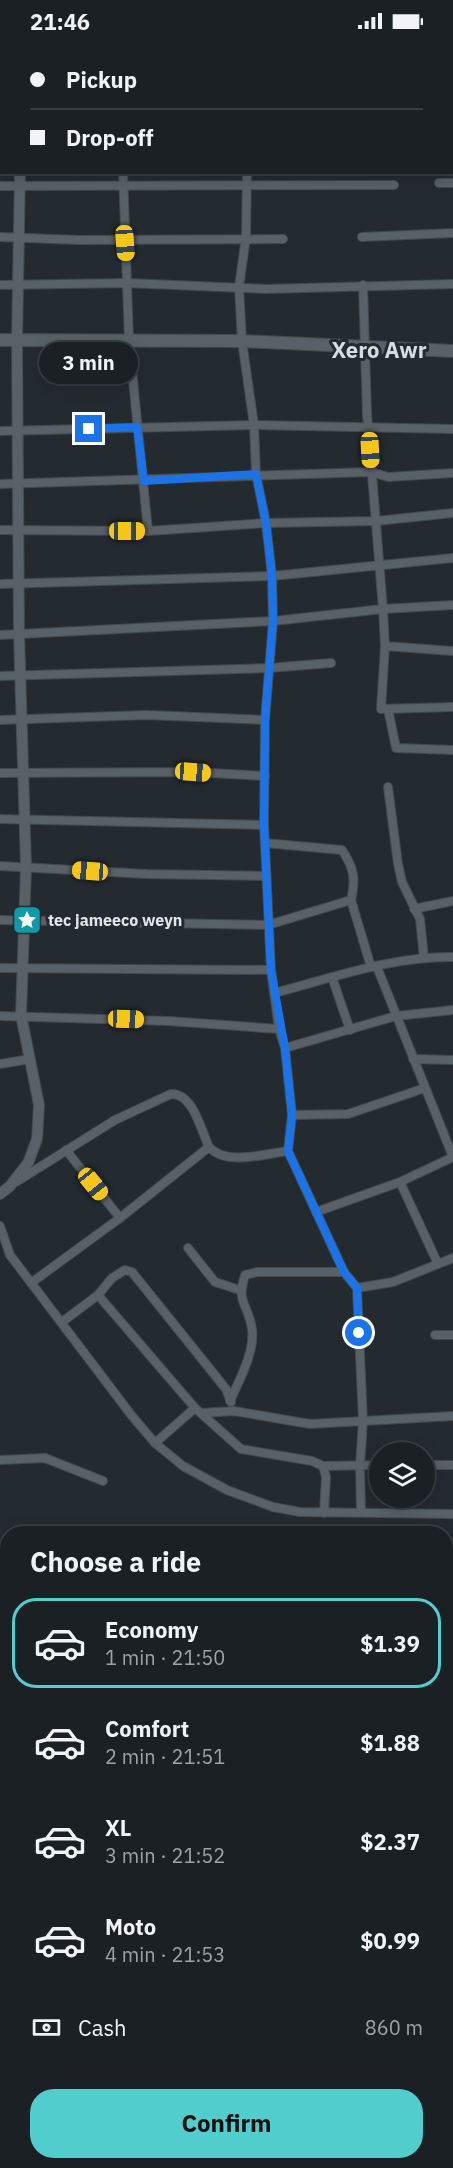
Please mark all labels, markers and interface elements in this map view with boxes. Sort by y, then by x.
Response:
text: 21:46 [30,7,90,36]
text: Pickup [66,65,137,94]
text: Drop-off [66,123,153,152]
car [115,224,135,262]
district label: Xero Awr [331,335,427,364]
callout: 3 min [40,342,138,384]
text: 3 min [62,349,115,376]
route end [75,415,102,442]
car [360,432,380,468]
car [109,522,145,540]
car [174,762,212,782]
car [71,861,109,881]
place icon: tec jameeco weyn [11,904,43,936]
place label: tec jameeco weyn [48,910,182,930]
car [108,1009,144,1029]
car [75,1164,111,1204]
route start [345,1319,372,1346]
map controls [369,1442,435,1508]
button: layers [369,1442,435,1508]
text: Choose a ride [30,1544,201,1579]
text: Economy [105,1615,199,1644]
icon: car [33,1616,87,1670]
text: $1.39 [360,1629,420,1658]
text: 1 min · 21:50 [105,1644,225,1671]
text: Comfort [105,1714,189,1743]
icon: car [33,1715,87,1769]
text: $1.88 [360,1728,420,1757]
text: 2 min · 21:51 [105,1743,225,1770]
text: XL [105,1813,131,1842]
icon: car [33,1814,87,1868]
text: $2.37 [360,1827,420,1856]
text: 3 min · 21:52 [105,1842,225,1869]
text: Moto [105,1912,156,1941]
icon: car [33,1913,87,1967]
text: $0.99 [360,1926,420,1955]
text: 4 min · 21:53 [105,1941,225,1968]
icon: cash [30,2011,63,2044]
text: Cash [78,2013,127,2042]
text: 860 m [365,2014,423,2041]
button: Confirm [30,2089,423,2158]

